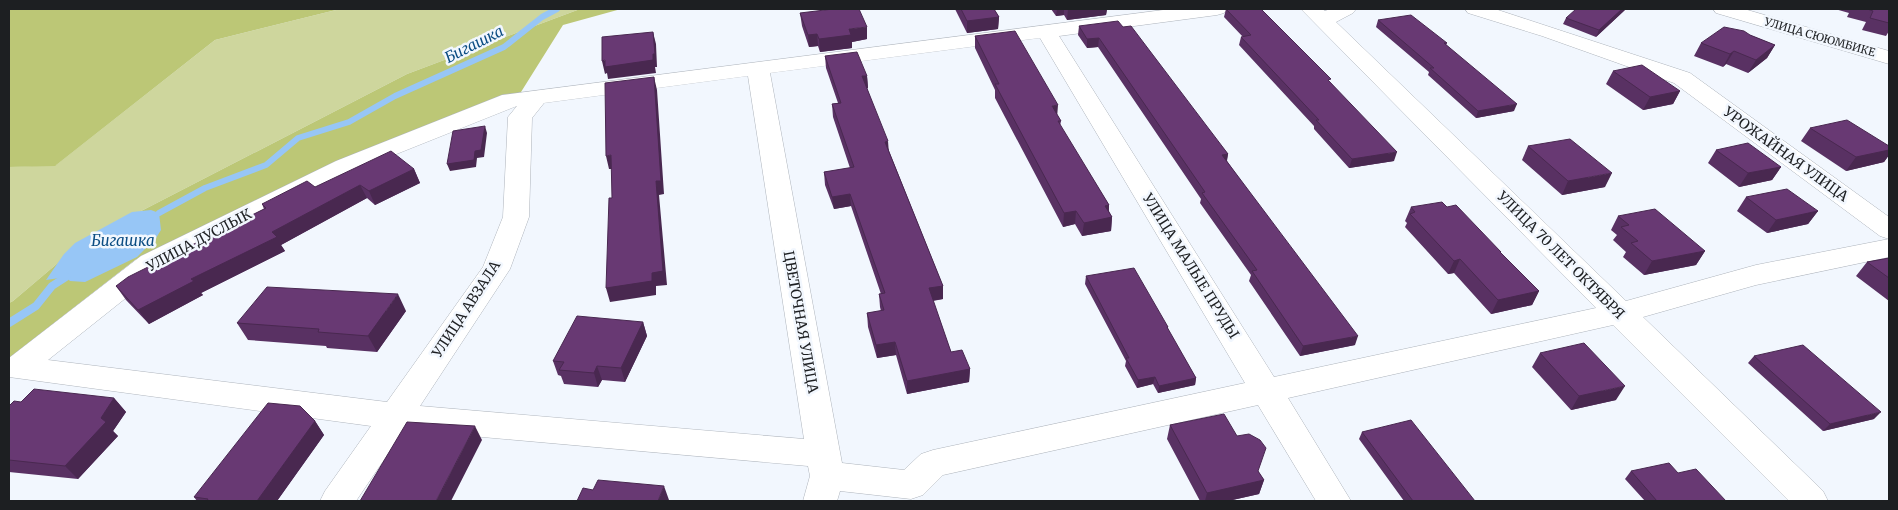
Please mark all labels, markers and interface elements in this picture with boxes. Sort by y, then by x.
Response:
street label: УЛИЦА СЮЮМБИКЕ [1762,14,1877,60]
water label: Бигашка [441,21,507,67]
street label: УРОЖАЙНАЯ УЛИЦА [1719,102,1852,205]
street label: УЛИЦА 70 ЛЕТ ОКТЯБРЯ [1493,187,1629,323]
street label: УЛИЦА МАЛЫЕ ПРУДЫ [1138,189,1243,342]
street label: УЛИЦА ДУСЛЫК [143,205,255,276]
water label: Бигашка [91,231,155,250]
street label: ЦВЕТОЧНАЯ УЛИЦА [780,249,822,395]
street label: УЛИЦА АВЗАЛА [427,257,504,362]

